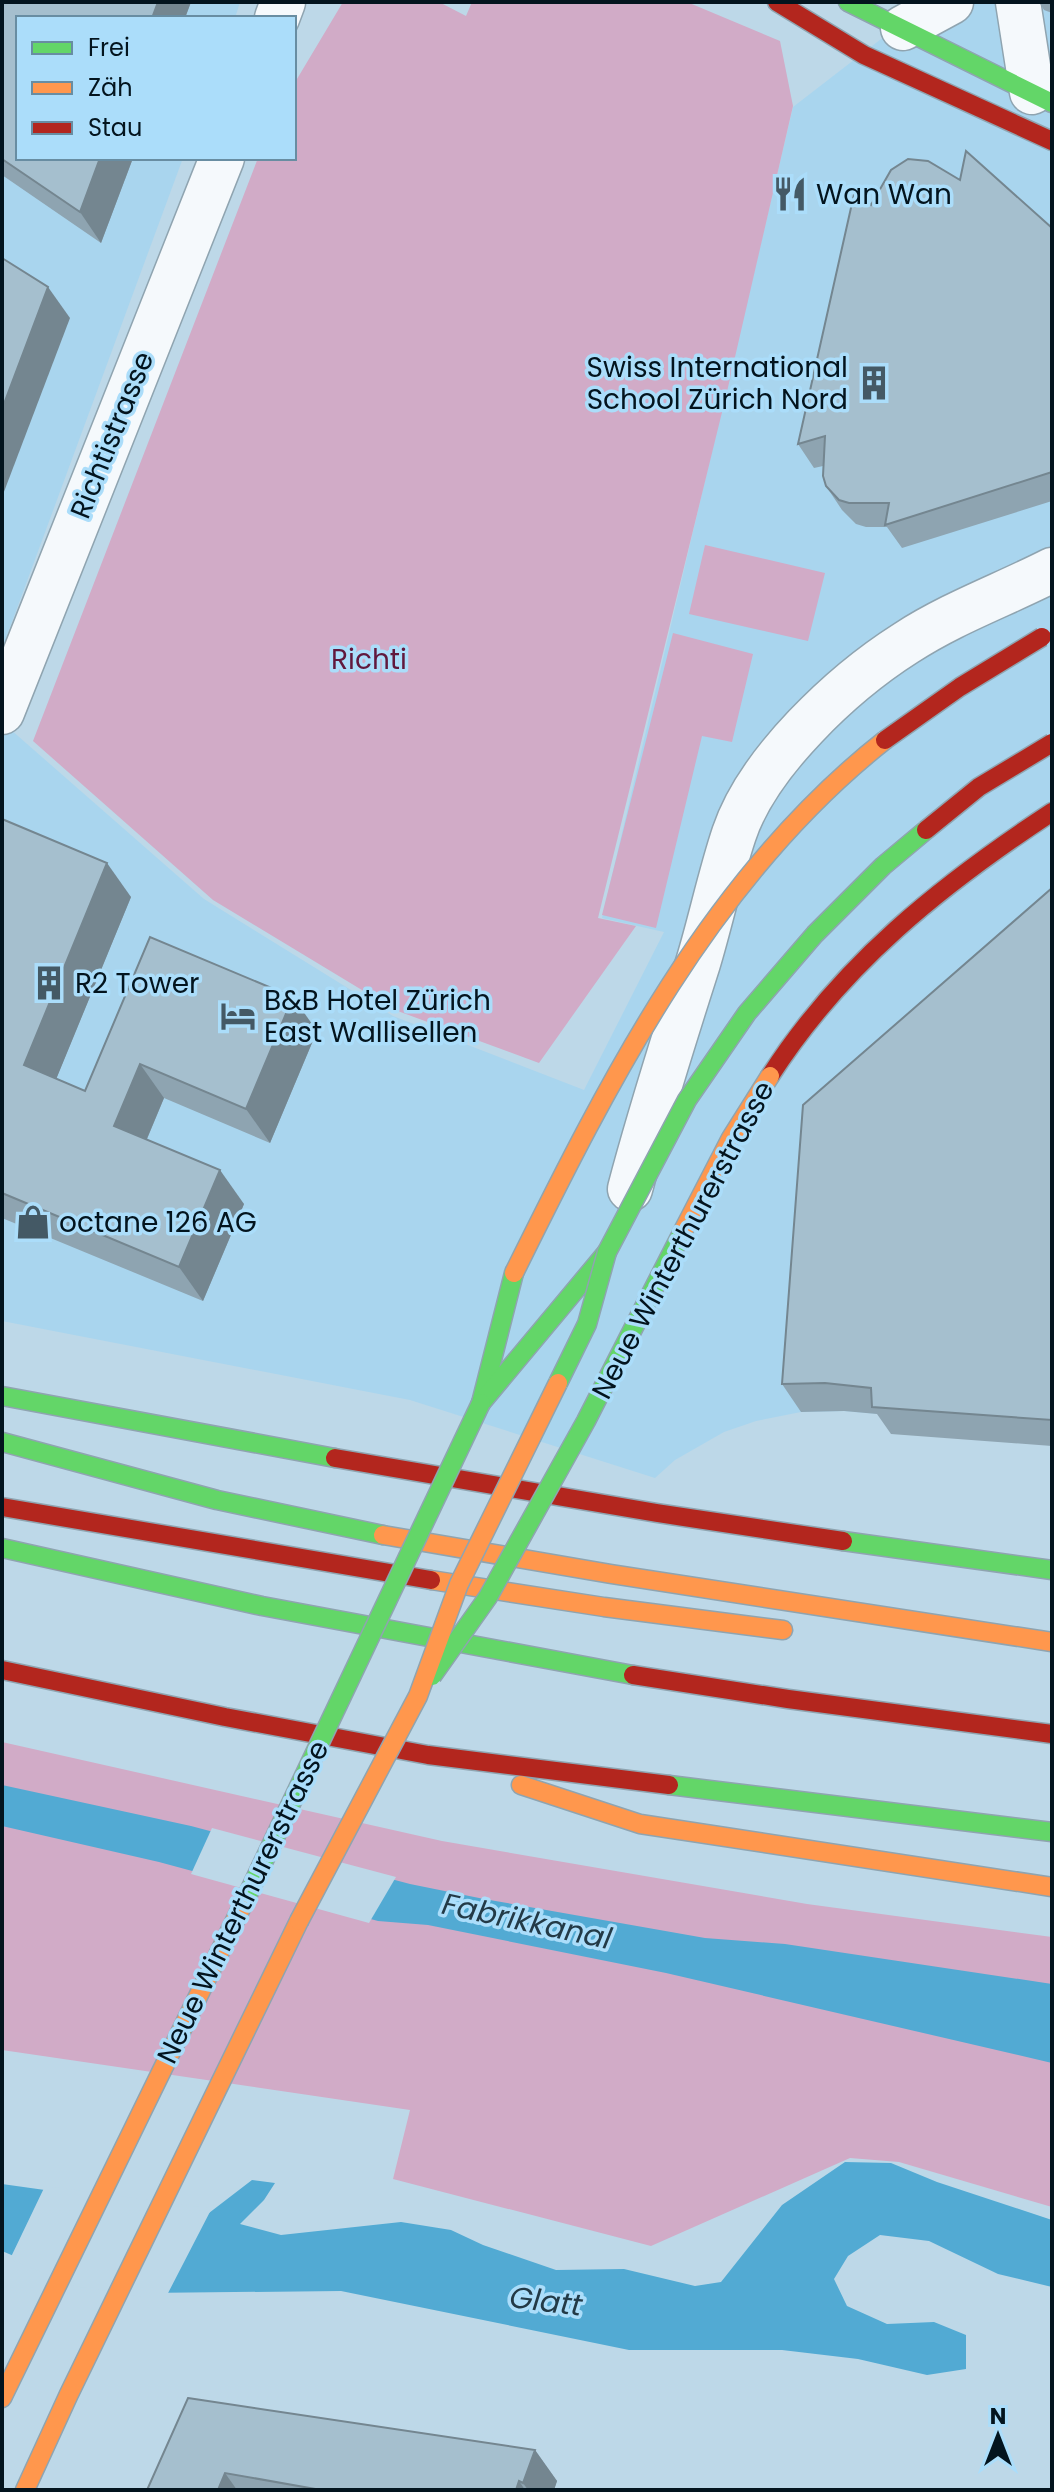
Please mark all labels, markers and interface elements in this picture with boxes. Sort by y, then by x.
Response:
legend [16,16,296,160]
text: Frei [88,31,130,64]
text: Zäh [88,71,133,104]
text: Stau [88,111,142,144]
restaurant icon: Wan Wan [771,175,809,213]
place label: Wan Wan [816,175,952,214]
street label: Richtistrasse [61,346,163,524]
place label: Swiss International School Zürich Nord [587,348,848,419]
building icon: Swiss International School Zürich Nord [855,364,893,402]
park label: Richti [331,640,407,679]
building icon: R2 Tower [30,964,68,1002]
place label: R2 Tower [75,964,199,1003]
place label: B&B Hotel Zürich East Wallisellen [264,981,491,1052]
hotel icon: B&B Hotel Zürich East Wallisellen [219,997,257,1035]
street label: Neue Winterthurerstrasse [582,1074,784,1406]
shop icon: octane 126 AG [14,1203,52,1241]
place label: octane 126 AG [59,1203,257,1242]
street label: Neue Winterthurerstrasse [148,1734,338,2070]
water label: Fabrikkanal [438,1882,616,1960]
water label: Glatt [507,2275,586,2327]
north arrow [958,2396,1038,2476]
text: N [990,2401,1006,2432]

